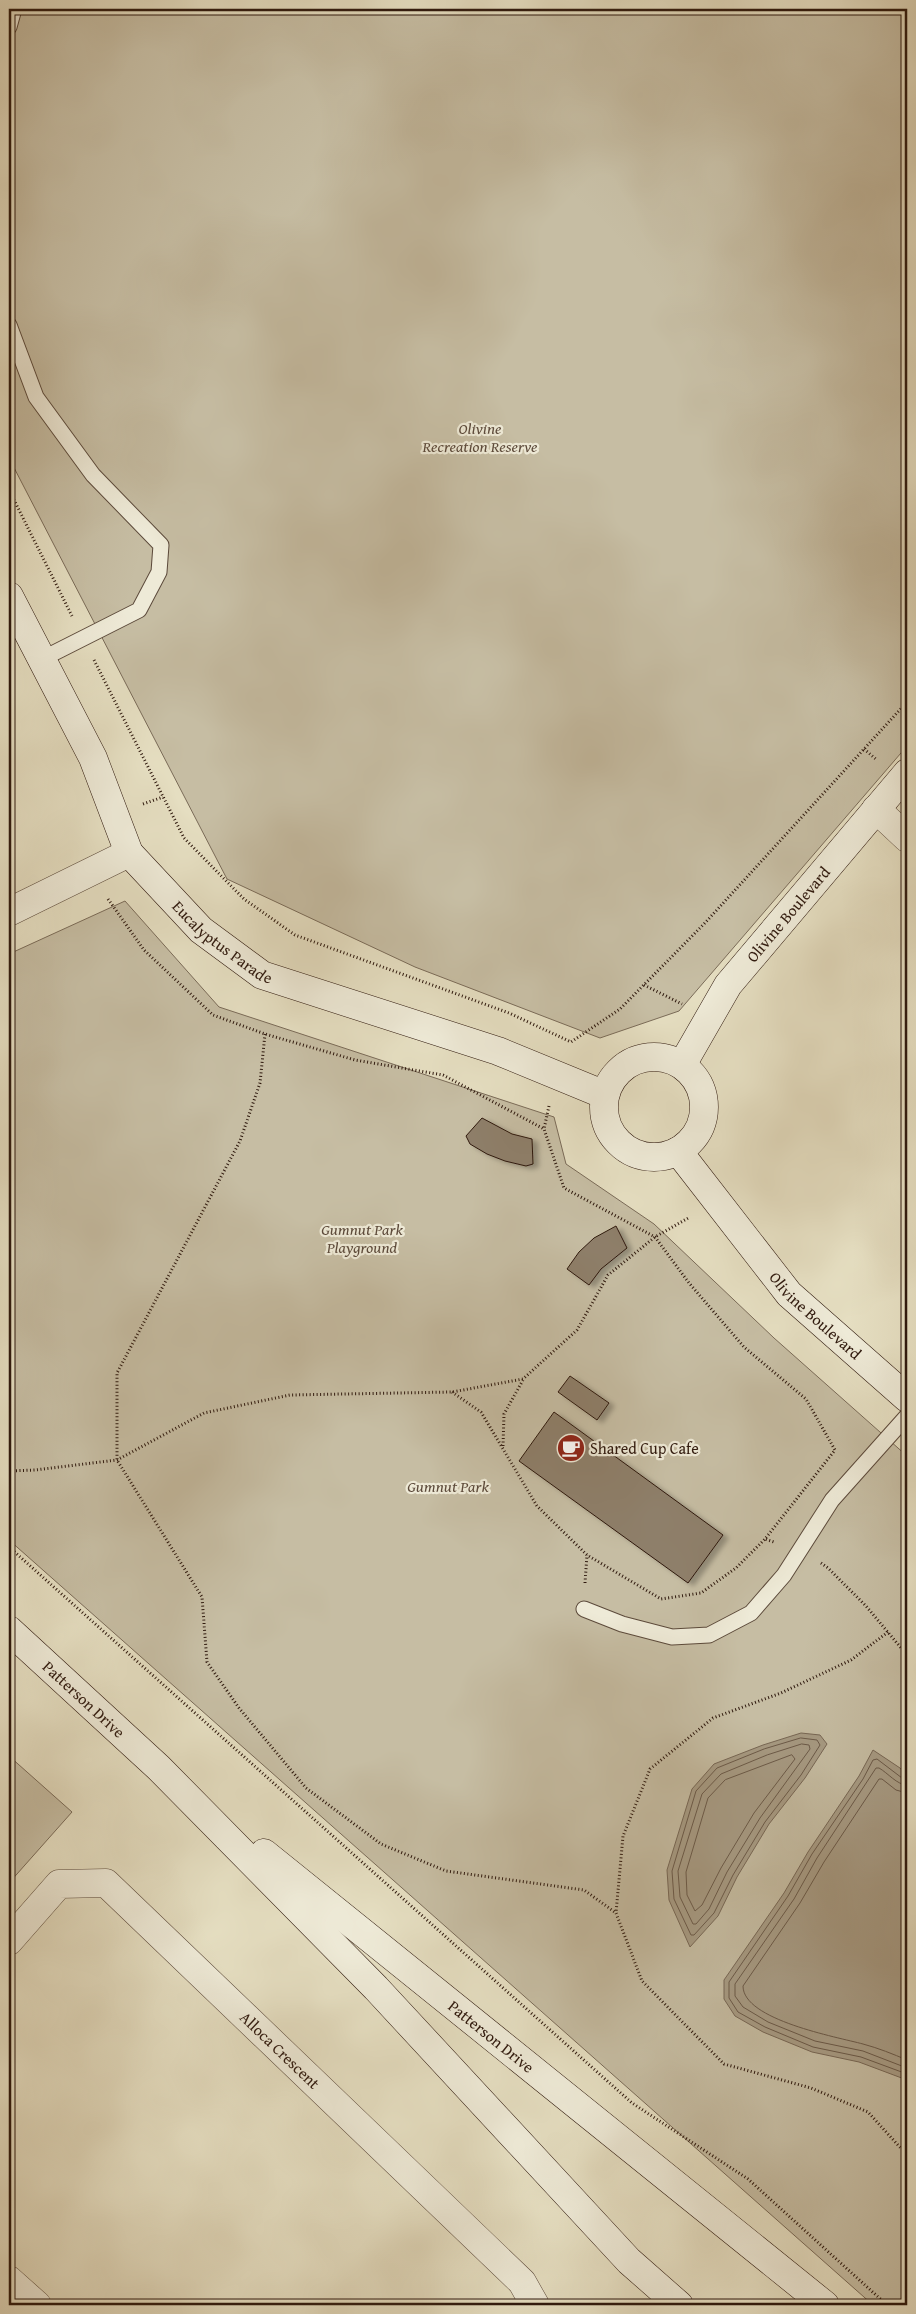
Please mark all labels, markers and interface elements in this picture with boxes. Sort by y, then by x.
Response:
park label: Olivine Recreation Reserve [422,416,538,458]
street label: Olivine Boulevard [740,860,836,967]
street label: Eucalyptus Parade [167,895,275,990]
park label: Gumnut Park Playground [321,1217,403,1259]
street label: Olivine Boulevard [764,1266,868,1365]
cafe icon: Shared Cup Cafe [556,1433,586,1463]
place label: Shared Cup Cafe [590,1436,699,1460]
park label: Gumnut Park [407,1474,489,1498]
street label: Patterson Drive [37,1655,131,1743]
street label: Patterson Drive [443,1994,540,2078]
street label: Alloca Crescent [234,2006,326,2095]

